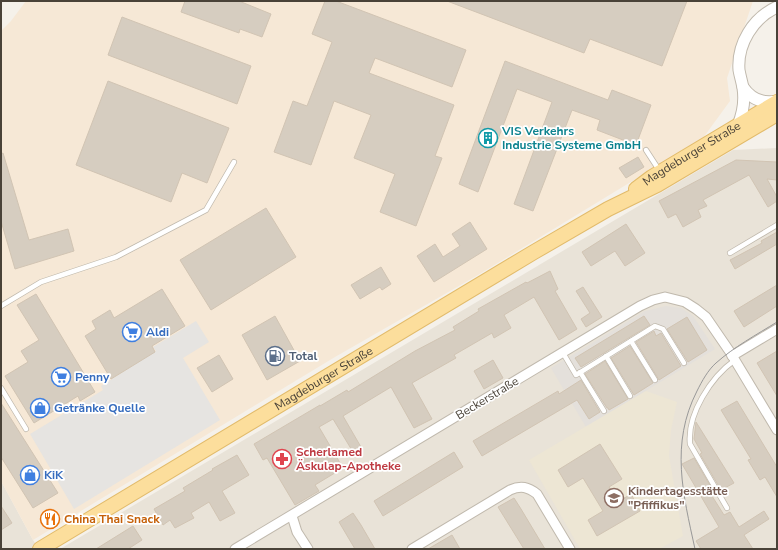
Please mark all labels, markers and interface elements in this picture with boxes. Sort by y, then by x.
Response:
street label: Magdeburger Straße [639,118,744,189]
place label: VIS Verkehrs Industrie Systeme GmbH [501,123,641,153]
building icon: VIS Verkehrs Industrie Systeme GmbH [477,127,499,149]
supermarket icon: Aldi [121,321,143,343]
place label: Aldi [146,324,169,340]
street label: Magdeburger Straße [272,343,376,414]
fuel station icon: Total [264,345,286,367]
place label: Total [289,348,318,364]
supermarket icon: Penny [50,366,72,388]
place label: Penny [75,369,110,385]
street label: Beckerstraße [453,373,521,423]
shop icon: Getränke Quelle [29,397,51,419]
place label: Getränke Quelle [54,400,146,416]
place label: Scherlamed Äskulap-Apotheke [296,444,401,474]
pharmacy icon: Scherlamed Äskulap-Apotheke [271,448,293,470]
shop icon: KiK [19,464,41,486]
place label: KiK [44,467,64,483]
place label: Kindertagesstätte "Pfiffikus" [628,483,728,513]
school or university icon: Kindertagesstätte "Pfiffikus" [603,487,625,509]
restaurant icon: China Thai Snack [39,508,61,530]
place label: China Thai Snack [64,511,160,527]

